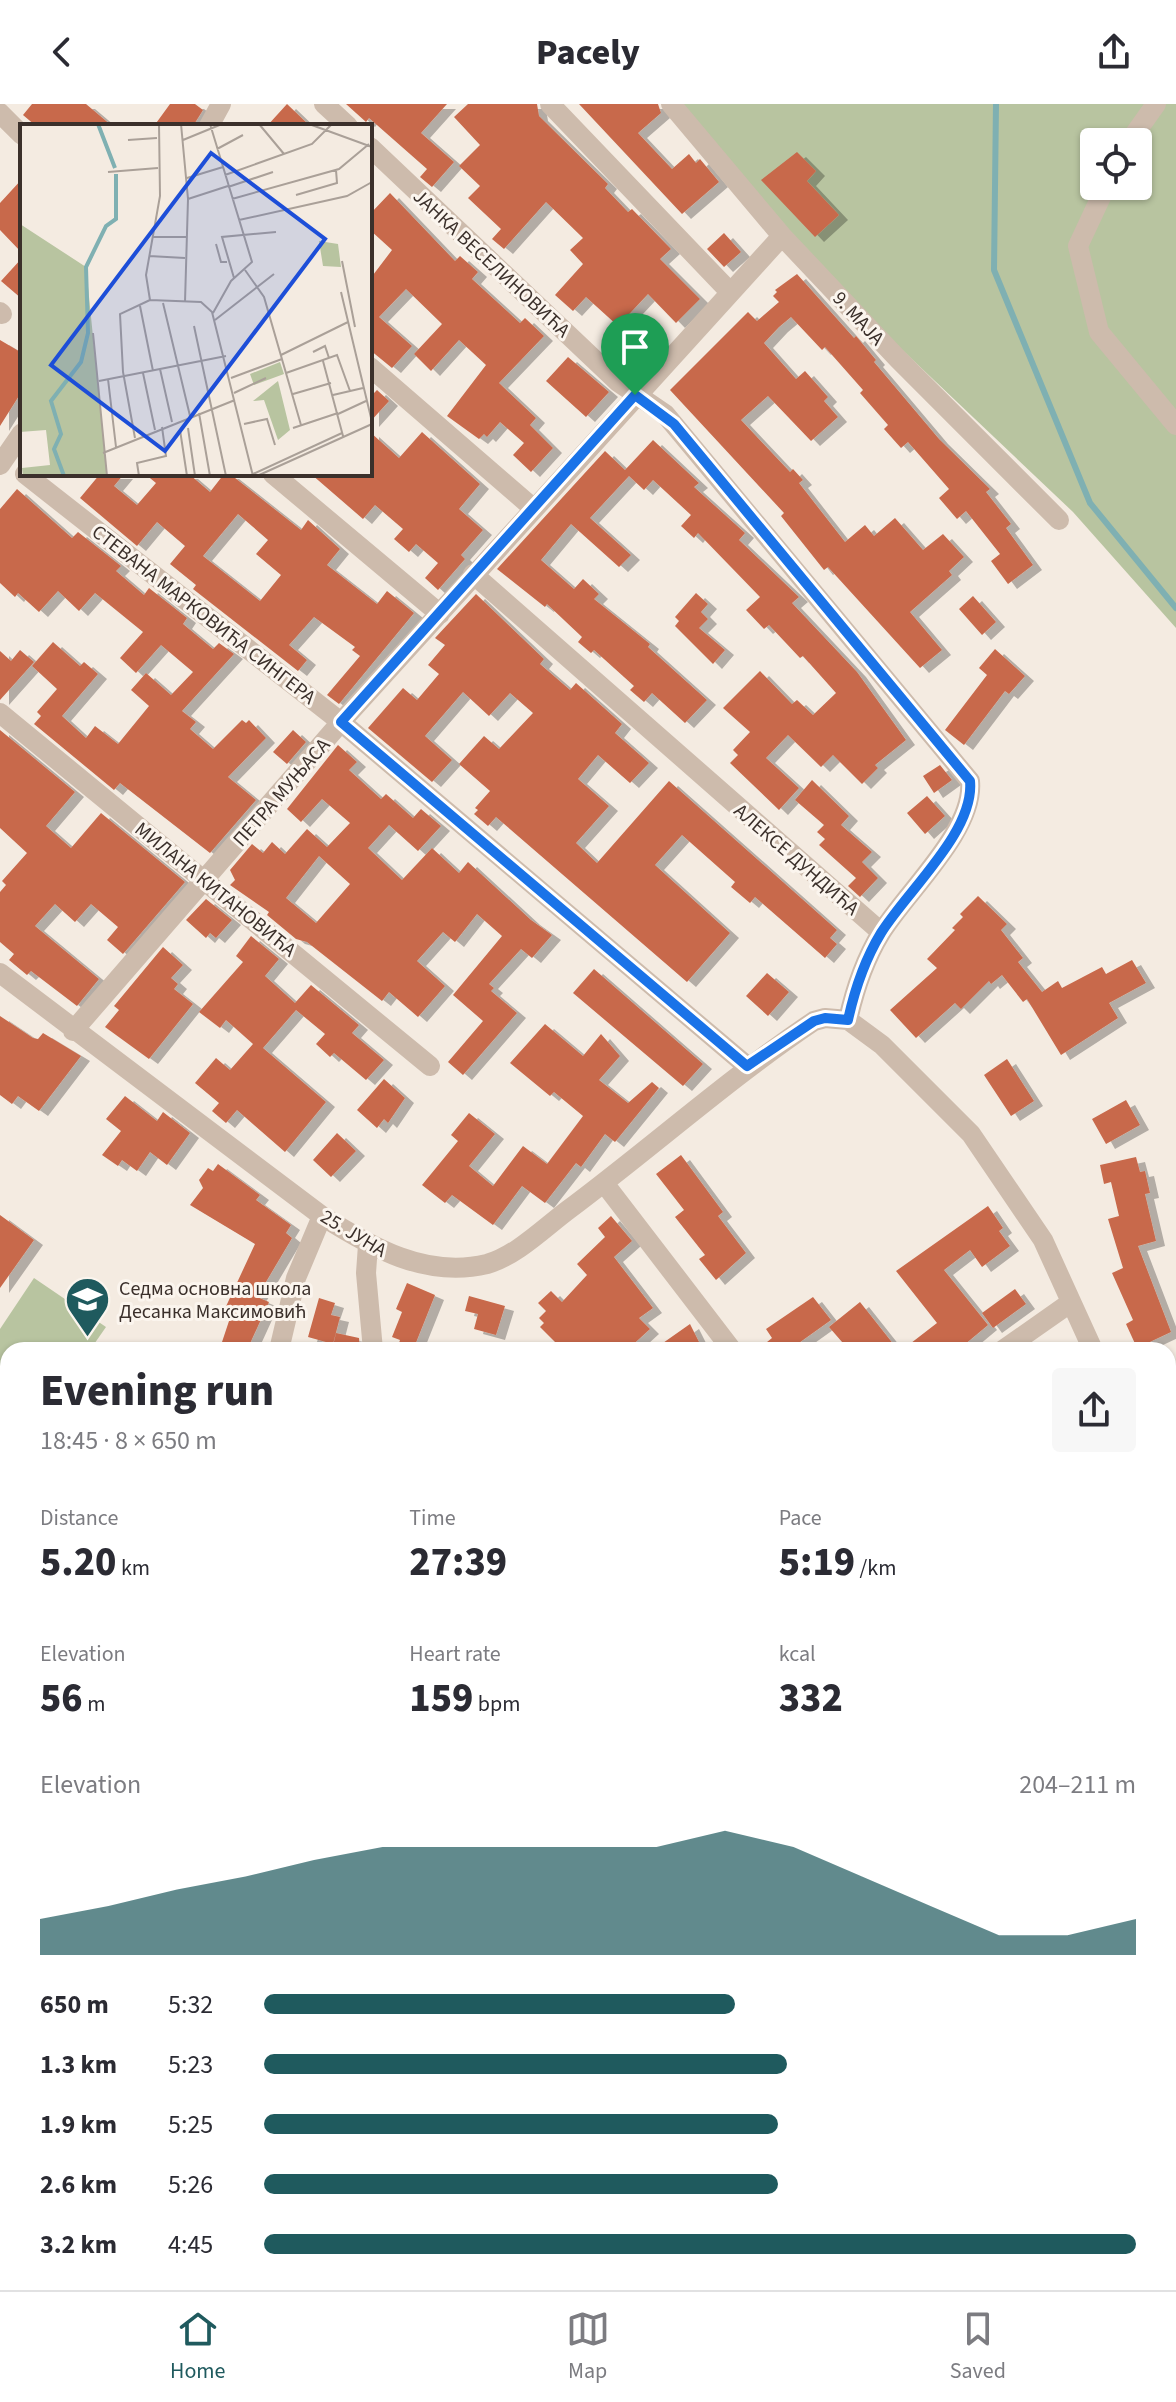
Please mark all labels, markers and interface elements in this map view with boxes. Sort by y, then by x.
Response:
text: Pacely [536,27,640,78]
icon: back [40,30,84,74]
icon: share [1092,30,1136,74]
inset map [20,124,372,476]
map controls [1080,128,1152,200]
button: locate [1080,128,1152,200]
street label: ЈАНКА ВЕСЕЛИНОВИЋА [406,183,576,344]
street label: 9. МАЈА [826,285,891,352]
pin [601,313,669,395]
icon: arrive [613,325,657,369]
street label: СТЕВАНА МАРКОВИЋА СИНГЕРА [85,518,321,711]
street label: ПЕТРА МУЊАСА [227,732,337,853]
street label: АЛЕКСЕ ДУНДИЋА [727,797,865,922]
street label: МИЛАНА КИТАНОВИЋА [129,816,302,964]
street label: 25. ЈУНА [315,1203,392,1265]
place label: Седма основна школа Десанка Максимовић [119,1275,311,1326]
school or university icon: Седма основна школа Десанка Максимовић [64,1276,112,1339]
text: Evening run [40,1360,274,1423]
button: share [1052,1368,1136,1452]
text: 18:45 · 8 × 650 m [40,1422,217,1459]
text: Distance [40,1502,118,1534]
text: Time [409,1502,456,1534]
text: Pace [779,1502,822,1534]
text: 5.20 [40,1534,116,1591]
text: 27:39 [409,1534,507,1591]
text: 5:19 [779,1534,855,1591]
text: km [116,1552,150,1584]
text: /km [855,1552,896,1584]
text: Elevation [40,1638,126,1670]
text: Heart rate [409,1638,501,1670]
text: kcal [779,1638,816,1670]
text: 56 [40,1670,83,1727]
text: 159 [409,1670,473,1727]
text: 332 [779,1670,843,1727]
text: m [83,1688,105,1720]
text: bpm [473,1688,520,1720]
text: Elevation [40,1766,141,1803]
text: 204–211 m [1019,1766,1136,1803]
text: 650 m [40,1986,109,2023]
text: 5:32 [168,1986,213,2023]
text: 1.3 km [40,2046,117,2083]
text: 5:23 [168,2046,213,2083]
text: 1.9 km [40,2106,117,2143]
text: 5:25 [168,2106,213,2143]
text: 2.6 km [40,2166,117,2203]
text: 5:26 [168,2166,213,2203]
text: 3.2 km [40,2226,117,2263]
text: 4:45 [168,2226,213,2263]
tab: Home [170,2307,225,2387]
tab: Map [566,2307,610,2387]
tab: Saved [950,2307,1006,2387]

